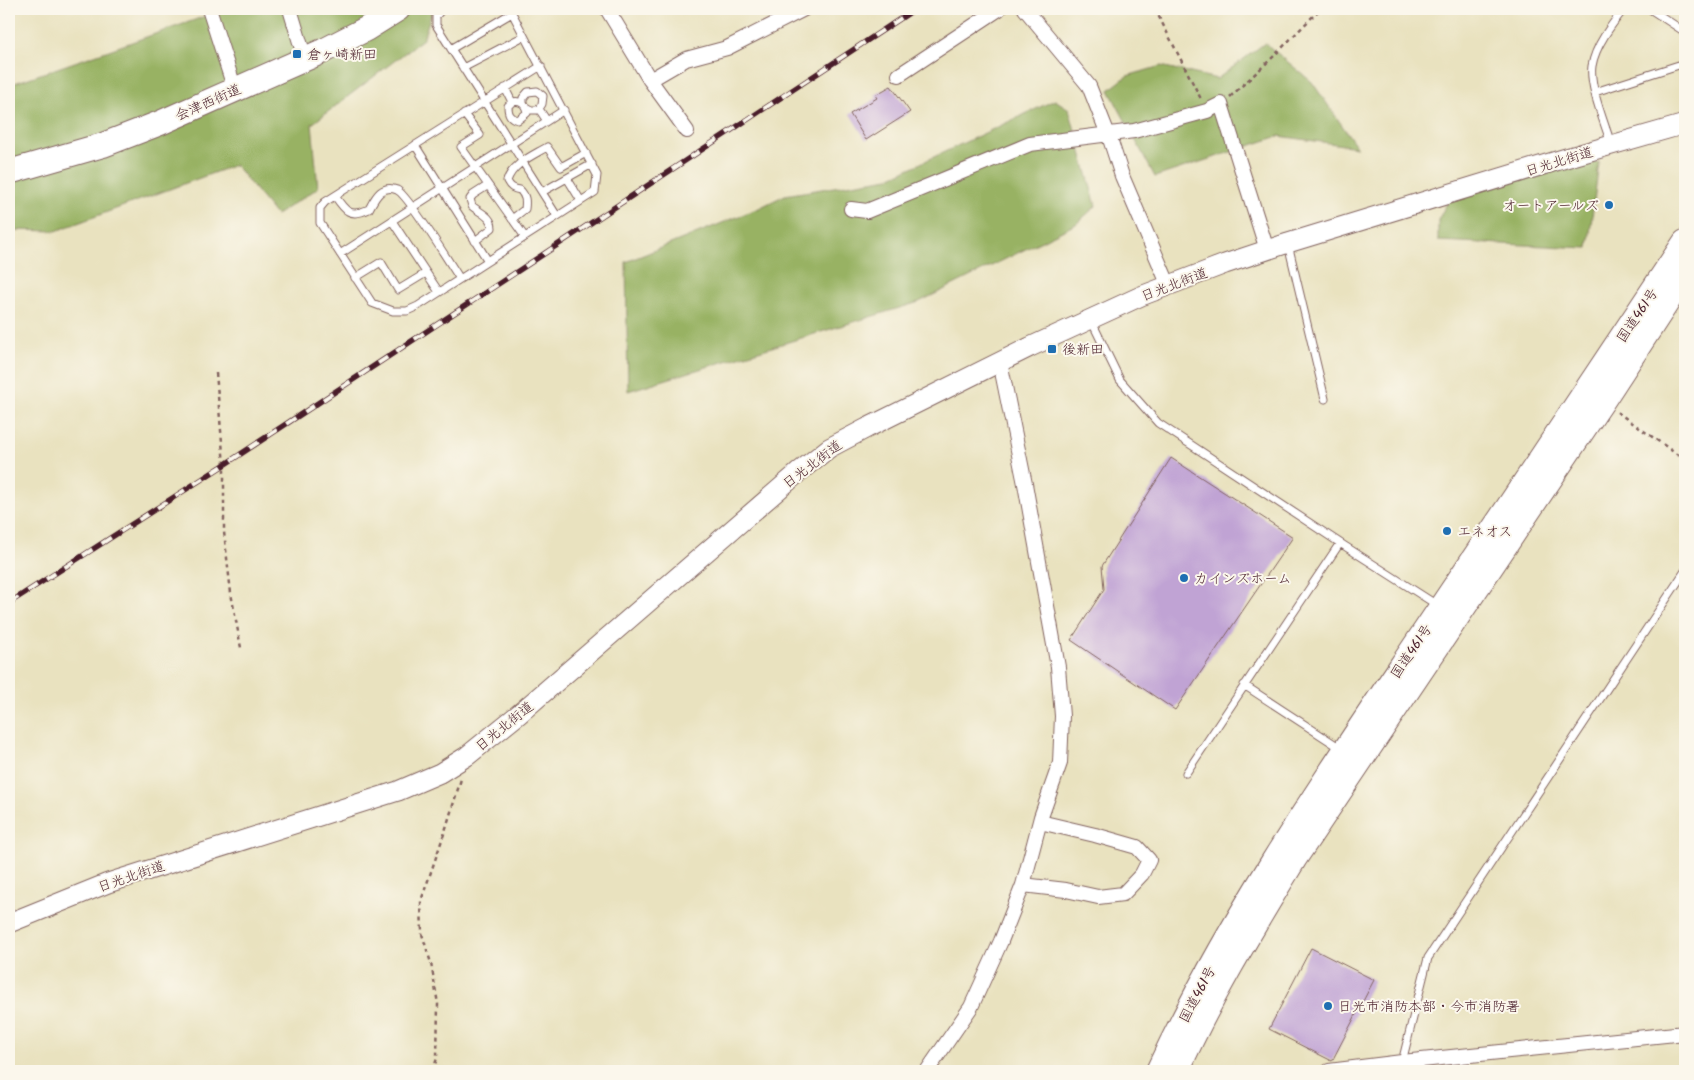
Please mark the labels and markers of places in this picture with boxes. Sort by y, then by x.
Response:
place label: 倉ヶ崎新田 [307,44,377,66]
marker: 倉ヶ崎新田 [291,48,303,60]
place label: オートアールズ [1502,195,1599,217]
marker: オートアールズ [1603,199,1615,211]
place label: 後新田 [1062,339,1104,361]
marker: 後新田 [1046,343,1058,355]
place label: エネオス [1457,521,1512,543]
marker: エネオス [1441,525,1453,537]
place label: カインズホーム [1194,568,1291,590]
marker: カインズホーム [1178,572,1190,584]
place label: 日光市消防本部・今市消防署 [1338,996,1520,1018]
marker: 日光市消防本部・今市消防署 [1322,1000,1334,1012]

